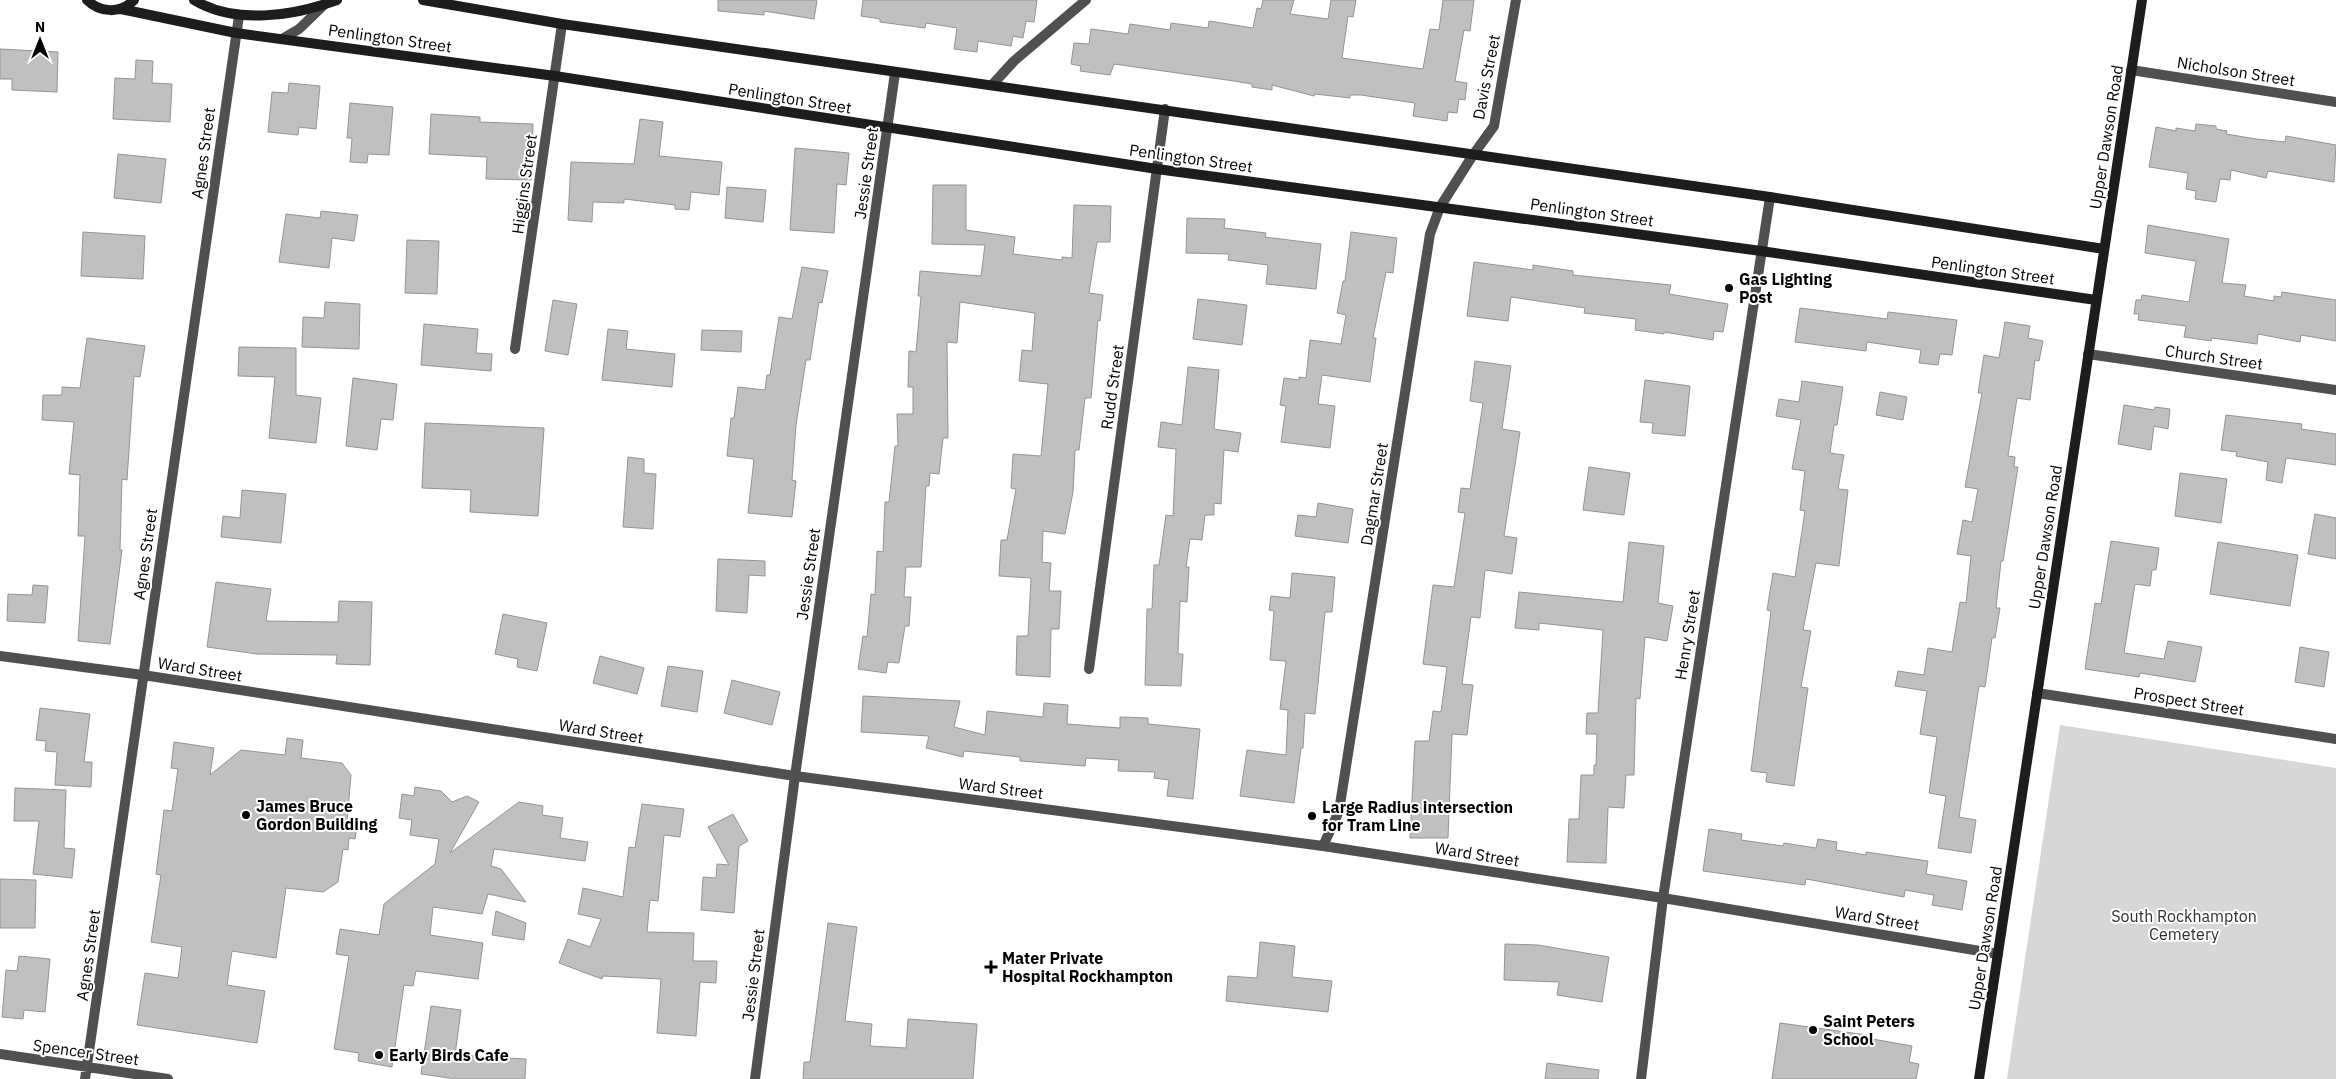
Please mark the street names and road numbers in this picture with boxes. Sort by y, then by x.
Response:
street label: Penlington Street [327,19,453,57]
street label: Davis Street [1468,33,1504,121]
street label: Nicholson Street [2176,52,2296,90]
street label: Upper Dawson Road [2085,63,2127,211]
street label: Penlington Street [727,78,853,118]
street label: Agnes Street [187,106,219,200]
street label: Jessie Street [850,126,882,220]
street label: Higgins Street [507,133,541,235]
street label: Penlington Street [1128,139,1254,177]
street label: Penlington Street [1529,193,1655,231]
street label: Penlington Street [1930,251,2056,289]
street label: Church Street [2164,340,2264,374]
street label: Rudd Street [1096,343,1128,431]
street label: Dagmar Street [1356,441,1392,547]
street label: Upper Dawson Road [2024,463,2066,611]
street label: Agnes Street [129,507,161,601]
street label: Jessie Street [792,527,824,621]
street label: Henry Street [1670,589,1704,681]
street label: Ward Street [156,652,244,686]
street label: Prospect Street [2132,682,2246,720]
street label: Ward Street [557,714,645,748]
street label: Ward Street [957,773,1045,803]
street label: Ward Street [1433,837,1521,871]
street label: Upper Dawson Road [1964,864,2006,1012]
street label: Ward Street [1833,901,1921,935]
street label: Agnes Street [72,908,104,1002]
street label: Jessie Street [737,928,769,1022]
street label: Spencer Street [32,1035,140,1069]

